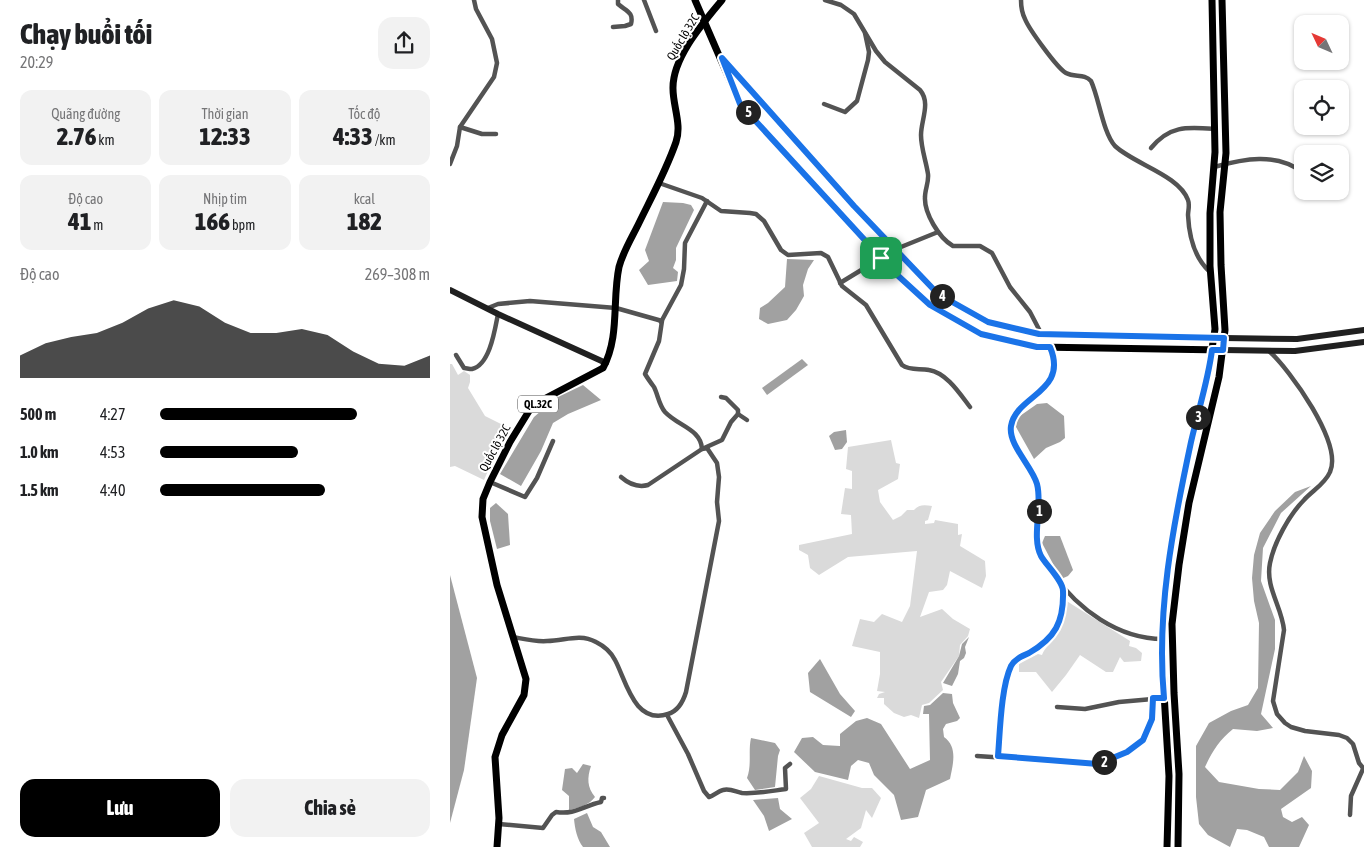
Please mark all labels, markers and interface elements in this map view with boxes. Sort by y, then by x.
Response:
street label: Quốc lộ 32C [664,11,703,63]
north arrow [1294,15,1349,70]
map controls [1294,15,1349,200]
button: share [378,17,430,69]
text: Chạy buổi tối [20,18,152,50]
text: 20:29 [20,53,53,71]
button: locate [1294,80,1349,135]
pin: 5 [736,100,760,124]
text: 5 [745,104,752,120]
text: Quãng đường [51,106,120,122]
text: Thời gian [202,106,248,122]
text: Tốc độ [348,106,380,122]
text: 2.76 [57,122,96,150]
text: 12:33 [199,122,251,150]
text: 4:33 [333,122,373,150]
text: km [96,132,115,148]
text: /km [373,132,396,148]
button: layers [1294,145,1349,200]
text: Độ cao [68,191,103,207]
text: Nhịp tim [203,191,247,207]
text: kcal [354,191,375,207]
text: 41 [68,207,91,235]
text: 166 [195,207,230,235]
text: 182 [347,207,382,235]
text: m [91,217,103,233]
text: bpm [230,217,255,233]
pin [860,237,902,279]
icon: arrive [867,244,895,272]
text: Độ cao [20,265,60,283]
text: 269–308 m [365,265,430,283]
pin: 4 [930,284,954,308]
text: 4 [939,288,946,304]
road number: QL.32C [518,396,558,412]
pin: 3 [1186,404,1210,430]
text: 500 m [20,405,56,423]
text: 4:27 [100,405,125,423]
text: 3 [1195,409,1202,425]
street label: Quốc lộ 32C [476,422,514,474]
text: 1.0 km [20,443,59,461]
text: 4:53 [100,443,125,461]
text: 1.5 km [20,481,59,499]
text: 4:40 [100,481,125,499]
pin: 1 [1026,498,1052,524]
text: 1 [1036,503,1043,519]
pin: 2 [1092,750,1116,774]
text: 2 [1101,754,1108,770]
button: Lưu [20,779,220,837]
button: Chia sẻ [230,779,430,837]

